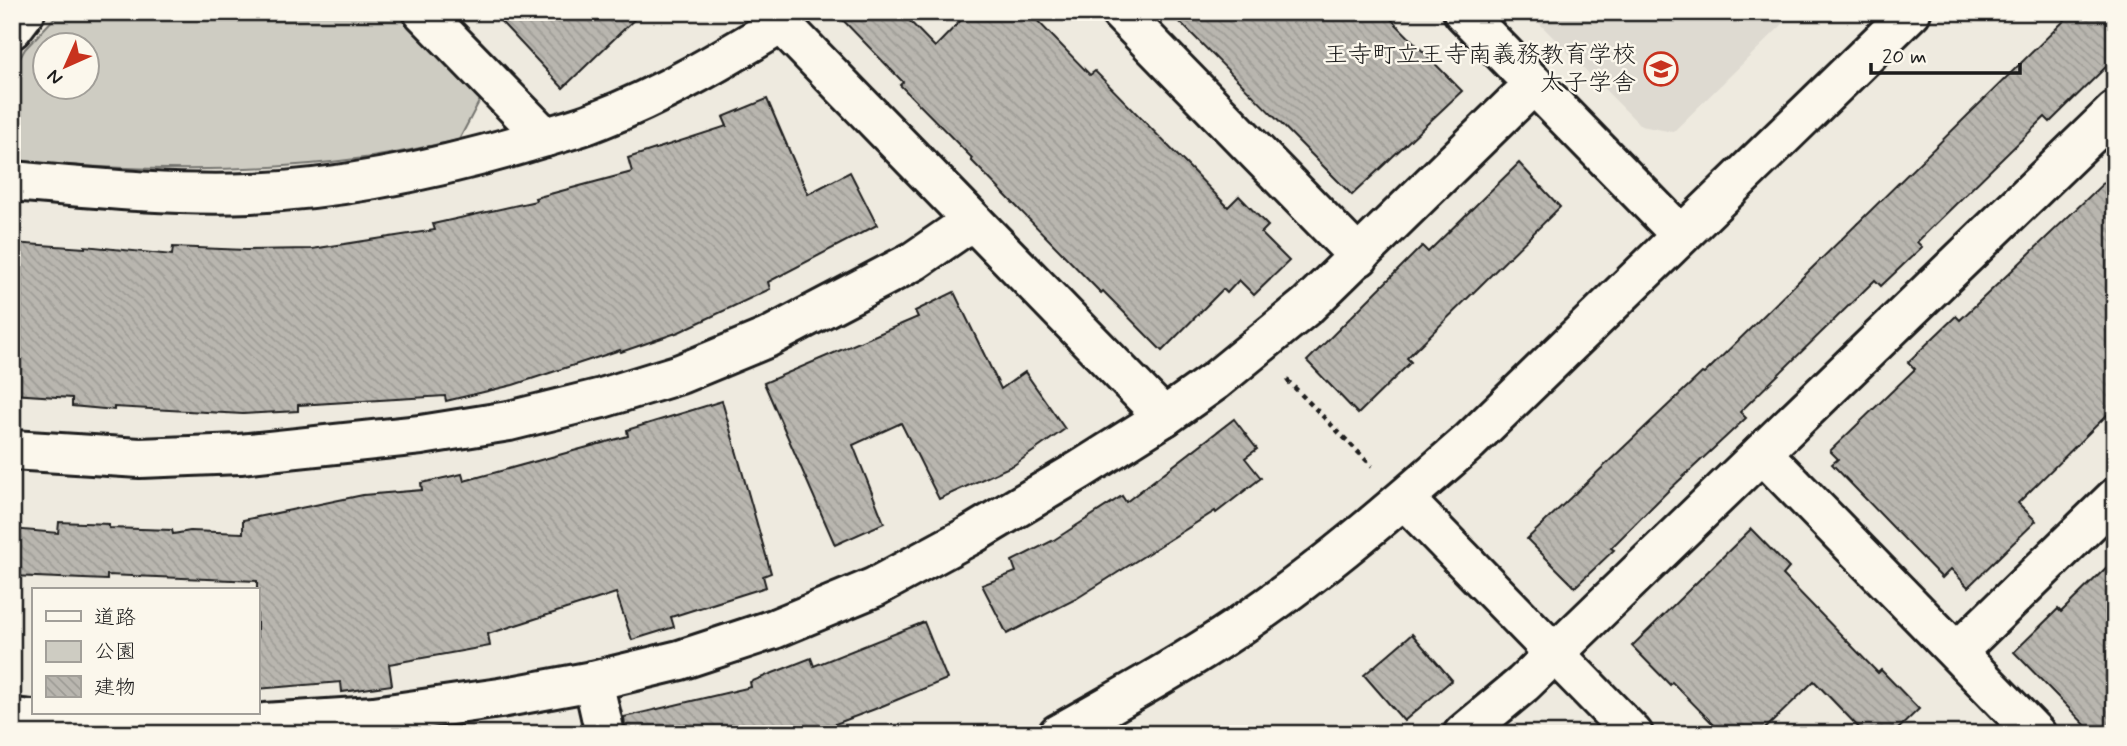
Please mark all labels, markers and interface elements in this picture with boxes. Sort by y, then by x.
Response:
north arrow [32,32,102,102]
scale bar [1871,32,2020,76]
place label: 王寺町立王寺南義務教育学校 太子学舎 [1324,40,1636,99]
text: 20 m [1882,43,1927,71]
school or university icon: 王寺町立王寺南義務教育学校 太子学舎 [1642,50,1680,88]
text: N [42,64,68,90]
legend [32,588,259,714]
text: 道路 [94,604,136,632]
text: 公園 [94,638,136,666]
text: 建物 [94,674,136,702]

